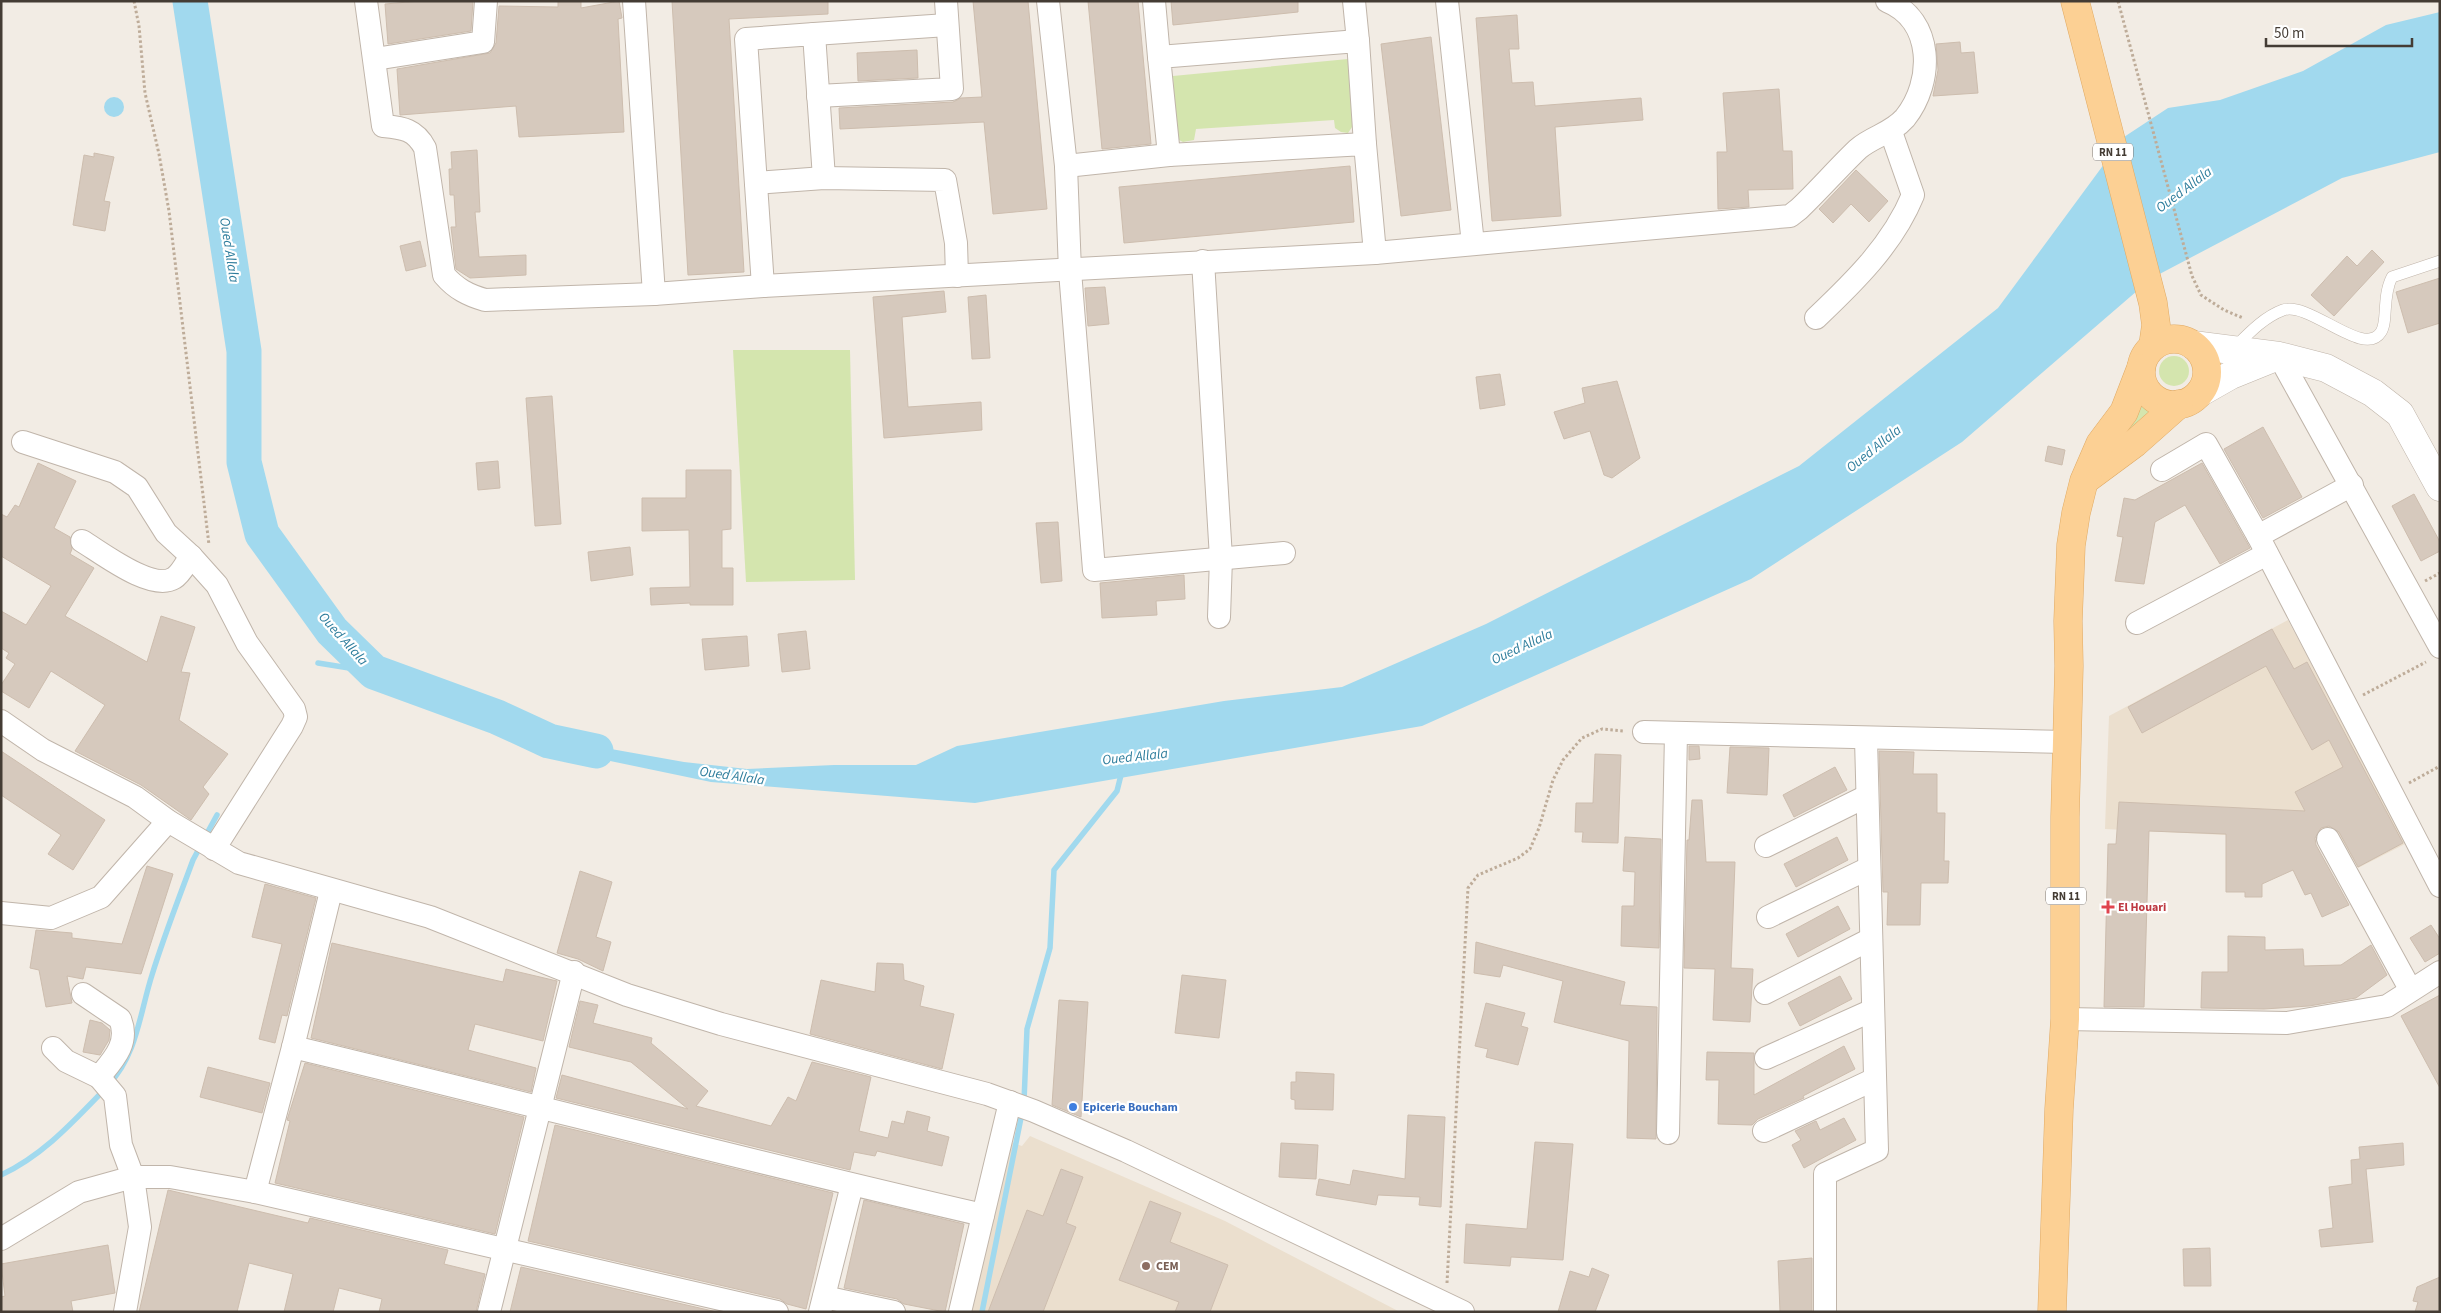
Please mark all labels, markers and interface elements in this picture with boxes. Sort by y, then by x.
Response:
scale bar [2266,15,2412,47]
text: 50 m [2274,23,2304,44]
road number: RN 11 [2093,144,2133,160]
water label: Oued Allala [2152,162,2217,218]
water label: Oued Allala [214,216,244,285]
water label: Oued Allala [1842,420,1906,477]
water label: Oued Allala [314,608,373,670]
water label: Oued Allala [1488,624,1556,670]
water label: Oued Allala [1101,744,1169,770]
water label: Oued Allala [698,762,766,791]
road number: RN 11 [2046,888,2086,904]
place label: El Houari [2118,899,2166,916]
marker: El Houari [2102,901,2114,913]
place label: Epicerie Boucham [1083,1099,1178,1116]
marker: Epicerie Boucham [1067,1101,1079,1113]
place label: CEM [1156,1258,1179,1275]
marker: CEM [1140,1260,1152,1272]

